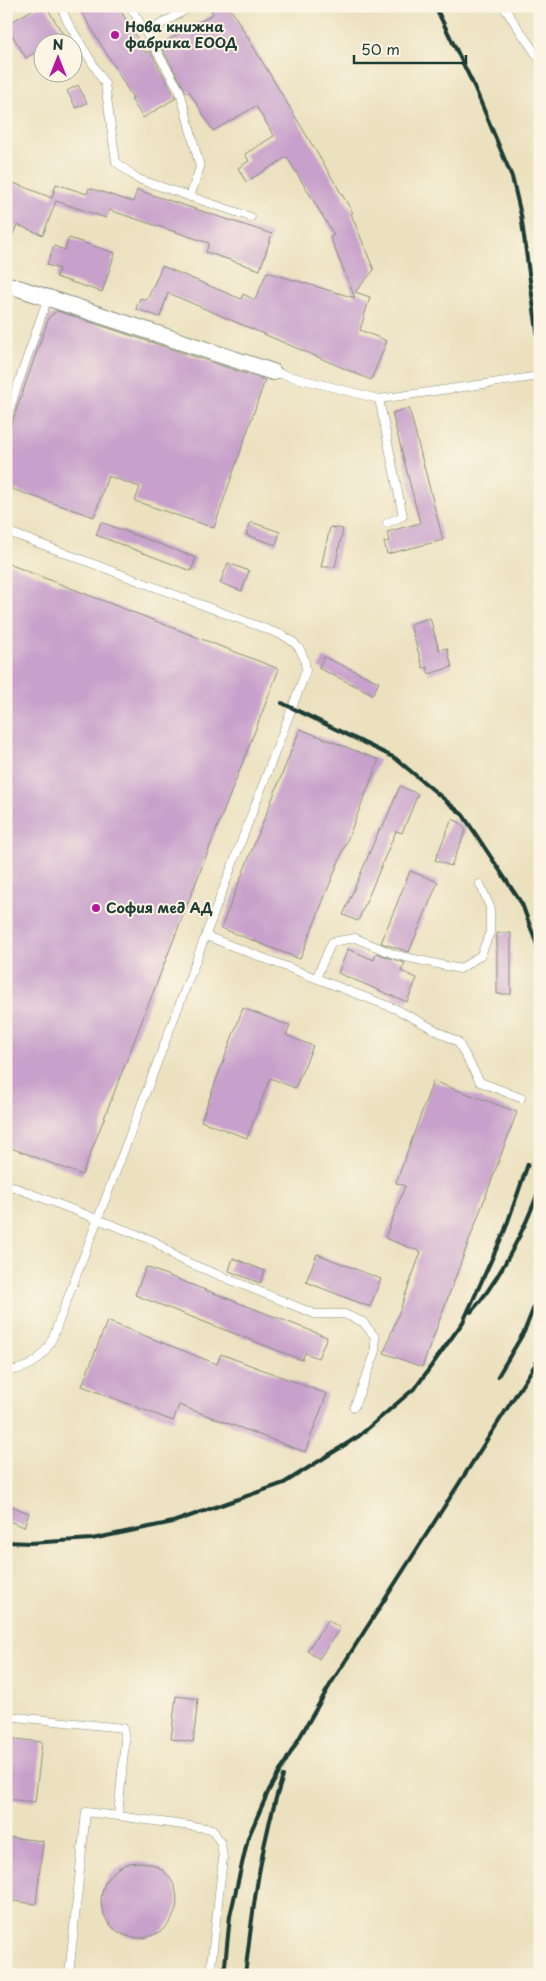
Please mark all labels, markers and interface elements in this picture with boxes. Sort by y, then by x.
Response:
place label: Нова книжна фабрика ЕООД [125,16,238,53]
marker: Нова книжна фабрика ЕООД [109,29,121,41]
north arrow [32,32,82,82]
scale bar [354,32,466,64]
text: N [52,34,64,55]
text: 50 m [361,37,400,60]
place label: София мед АД [106,897,213,918]
marker: София мед АД [90,902,102,914]

